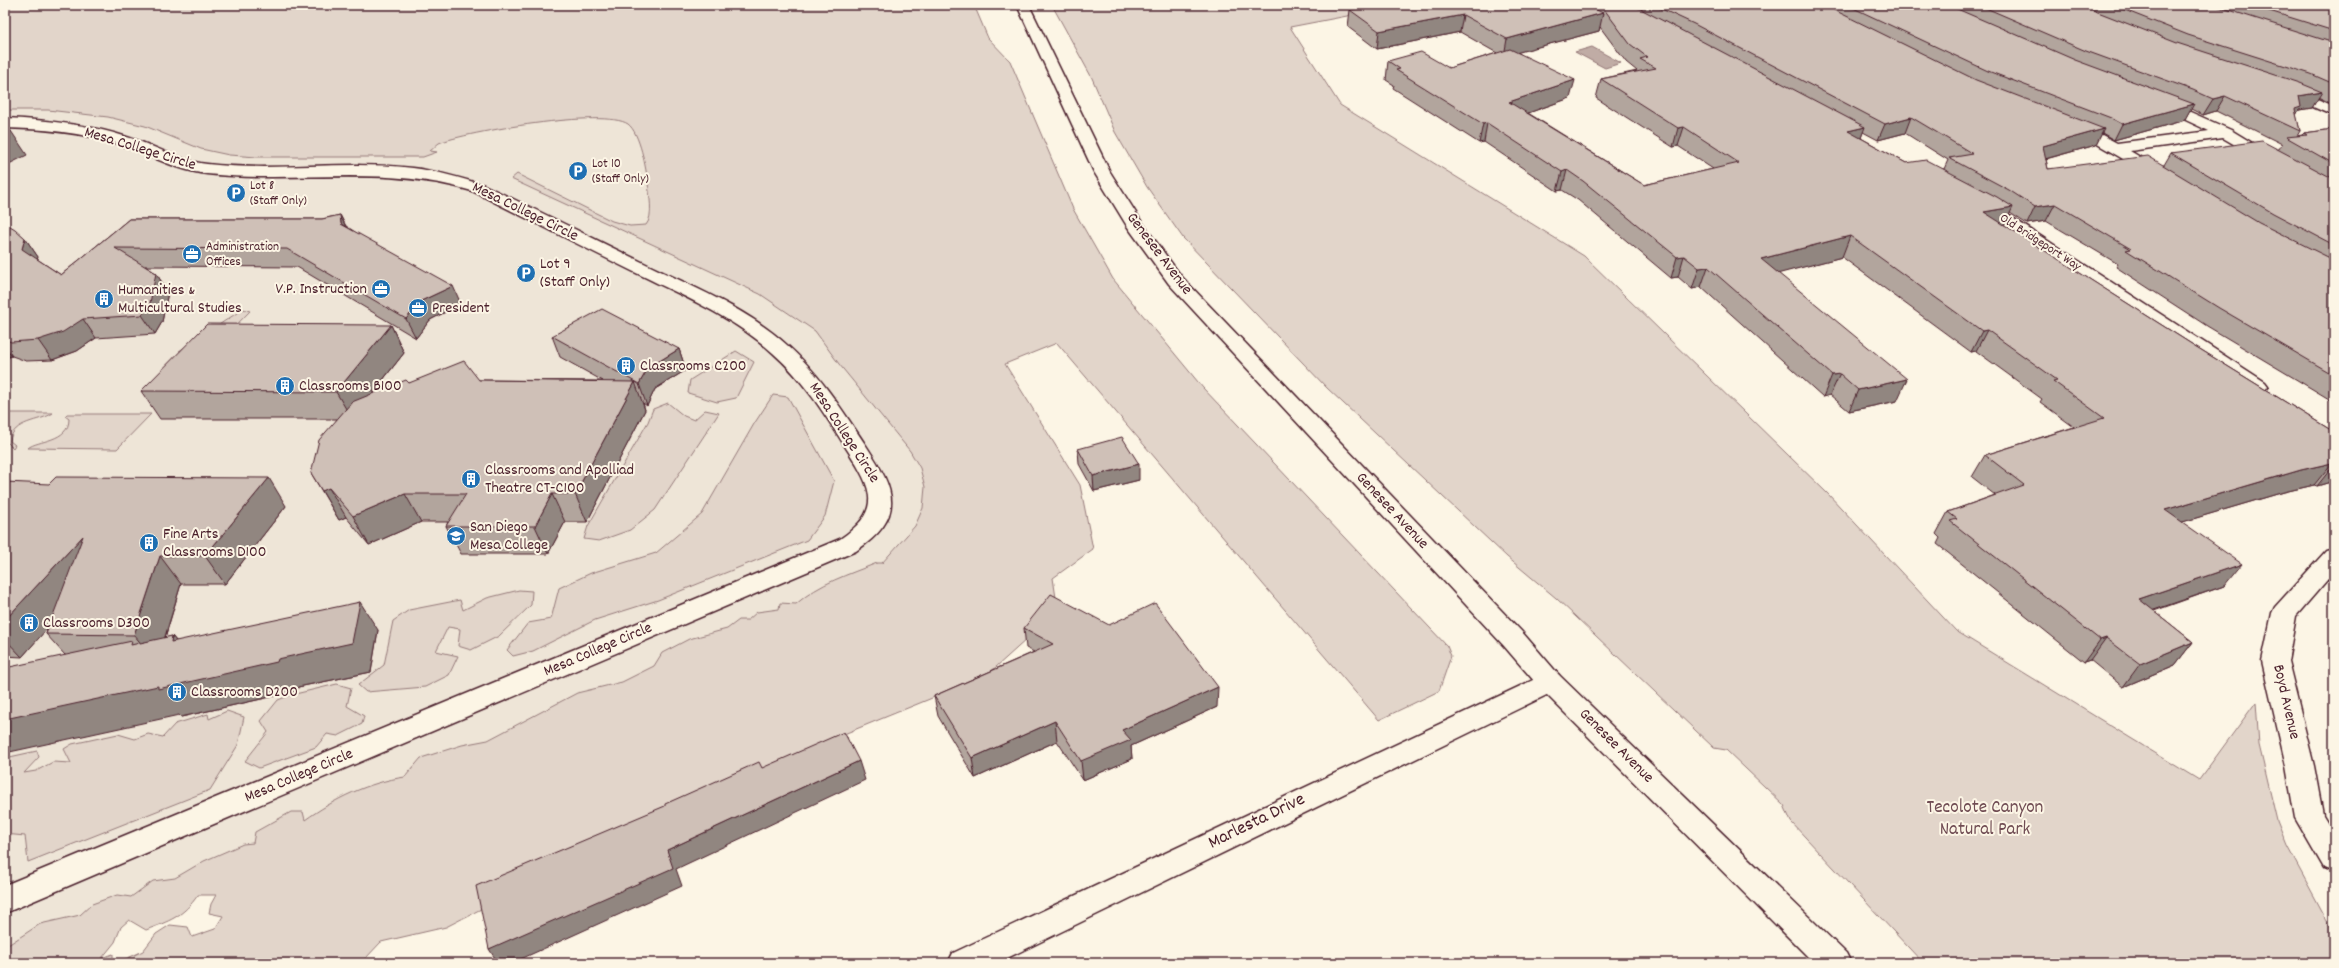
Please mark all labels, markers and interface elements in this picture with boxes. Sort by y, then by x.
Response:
street label: Mesa College Circle [81,121,199,177]
place label: Lot 10 (Staff Only) [592,155,649,189]
parking icon: Lot 10 (Staff Only) [567,160,589,182]
street label: Mesa College Circle [468,176,582,248]
place label: Lot 8 (Staff Only) [250,177,307,211]
parking icon: Lot 8 (Staff Only) [225,182,247,204]
street label: Genesee Avenue [1120,208,1198,300]
street label: Old Bridgeport Way [1996,210,2085,277]
place label: Administration Offices [206,238,279,272]
office icon: Administration Offices [181,243,203,265]
place label: Lot 9 (Staff Only) [540,253,610,294]
parking icon: Lot 9 (Staff Only) [515,262,537,284]
place label: V.P. Instruction [275,278,367,301]
office icon: V.P. Instruction [370,278,392,300]
place label: Humanities & Multicultural Studies [118,279,242,320]
building icon: Humanities & Multicultural Studies [93,288,115,310]
office icon: President [407,297,429,319]
place label: President [432,297,490,320]
building icon: Classrooms C200 [615,355,637,377]
place label: Classrooms C200 [640,355,747,378]
building icon: Classrooms B100 [274,375,296,397]
place label: Classrooms B100 [299,375,402,398]
street label: Mesa College Circle [803,378,885,488]
place label: Classrooms and Apolliad Theatre CT-C100 [485,459,634,500]
street label: Genesee Avenue [1350,467,1434,555]
building icon: Classrooms and Apolliad Theatre CT-C100 [460,468,482,490]
place label: San Diego Mesa College [470,516,548,557]
place label: Fine Arts Classrooms D100 [163,523,266,564]
school or university icon: San Diego Mesa College [445,525,467,547]
building icon: Fine Arts Classrooms D100 [138,532,160,554]
building icon: Classrooms D300 [18,612,40,634]
place label: Classrooms D300 [43,612,150,635]
street label: Mesa College Circle [540,617,656,683]
street label: Boyd Avenue [2266,662,2306,742]
building icon: Classrooms D200 [166,681,188,703]
place label: Classrooms D200 [191,681,298,704]
street label: Genesee Avenue [1573,703,1659,789]
street label: Mesa College Circle [241,743,357,809]
street label: Marlesta Drive [1204,787,1310,857]
park label: Tecolote Canyon Natural Park [1927,795,2043,844]

